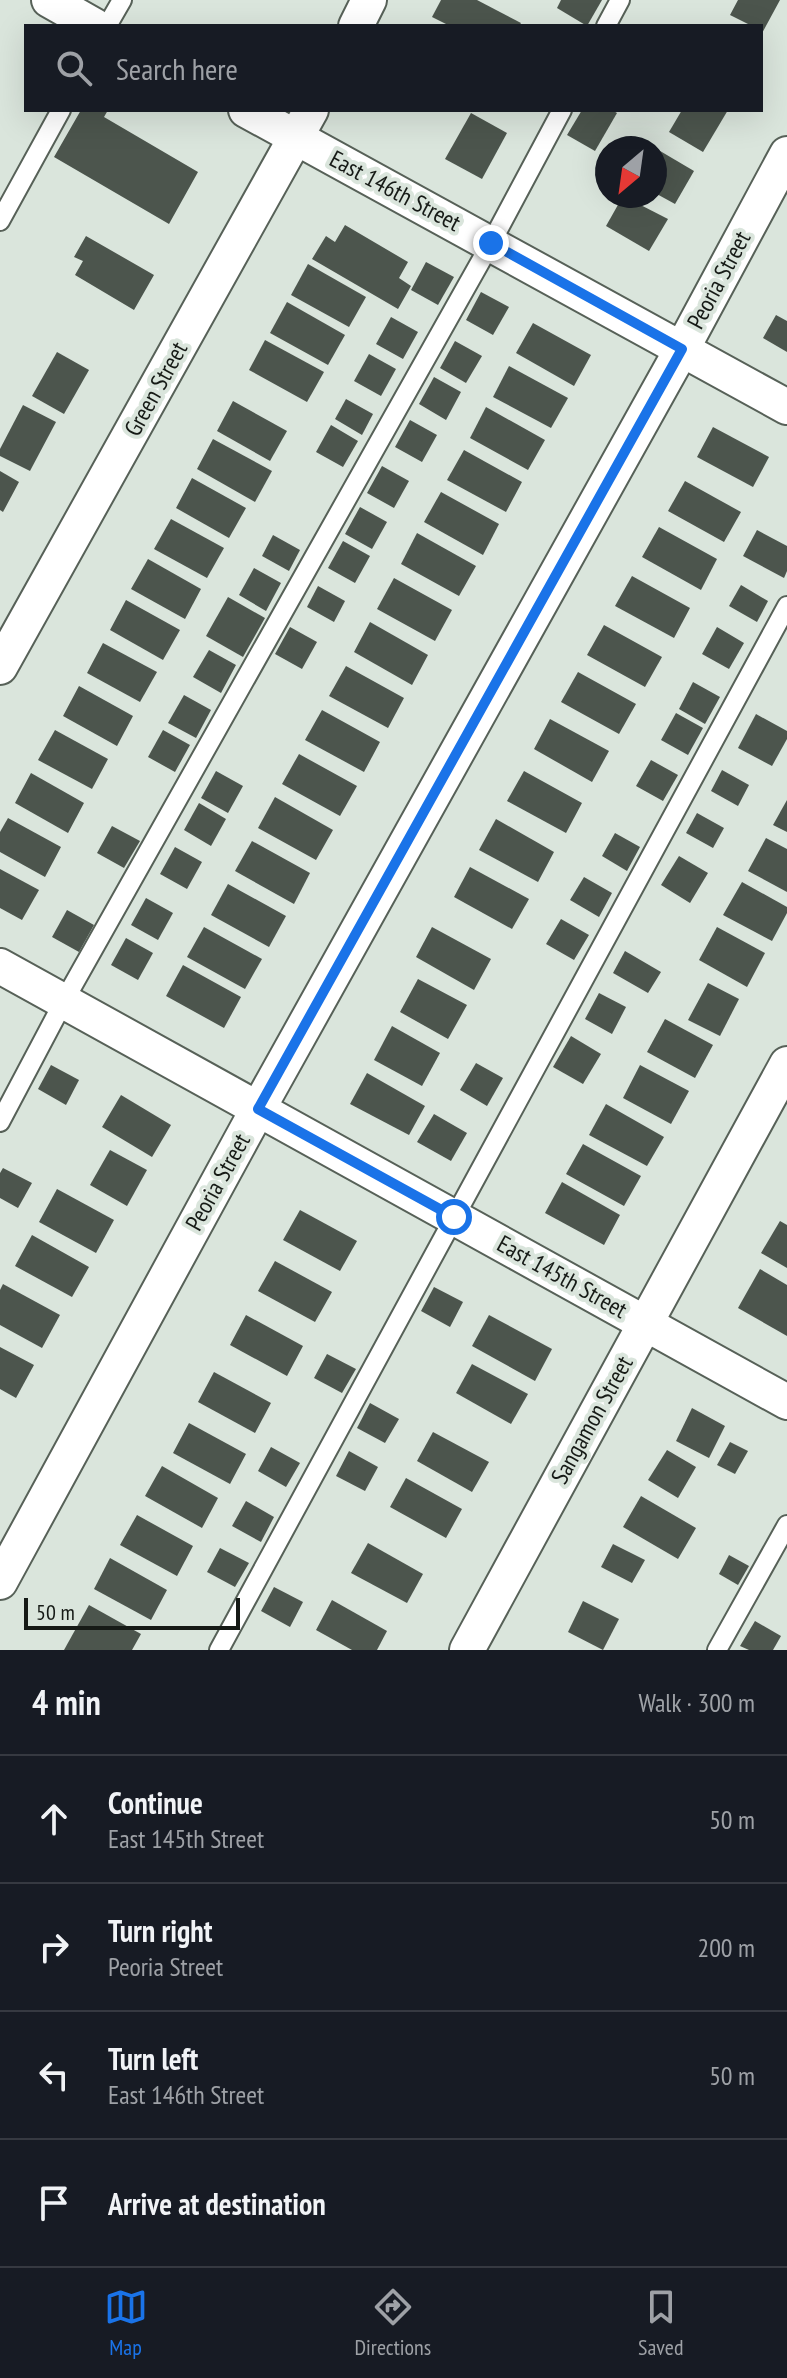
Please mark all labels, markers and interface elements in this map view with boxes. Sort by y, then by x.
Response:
search box [24,24,763,112]
icon: search [52,46,96,90]
text: Search here [116,49,238,88]
north arrow [595,136,667,208]
street label: East 146th Street [324,143,466,238]
route end [473,225,509,261]
street label: Peoria Street [680,225,757,334]
street label: Green Street [117,336,194,441]
street label: Peoria Street [178,1127,257,1236]
route start [436,1199,472,1235]
street label: East 145th Street [492,1228,633,1325]
street label: Sangamon Street [544,1350,640,1489]
scale bar [24,1594,240,1630]
text: 50 m [36,1598,75,1626]
text: 4 min [32,1680,101,1724]
text: Walk · 300 m [638,1686,755,1719]
text: Continue [108,1783,203,1822]
icon: ahead [32,1797,76,1841]
text: 50 m [709,1803,755,1836]
text: East 145th Street [108,1822,264,1855]
text: Turn right [108,1911,212,1950]
icon: right [32,1925,76,1969]
text: 200 m [697,1931,755,1964]
text: Peoria Street [108,1950,223,1983]
text: Turn left [108,2039,198,2078]
icon: left [32,2053,76,2097]
text: 50 m [709,2059,755,2092]
text: East 146th Street [108,2078,264,2111]
icon: arrive [32,2181,76,2225]
text: Arrive at destination [108,2184,326,2223]
tab: Map [104,2285,148,2361]
tab: Directions [355,2285,431,2361]
tab: Saved [638,2285,683,2361]

